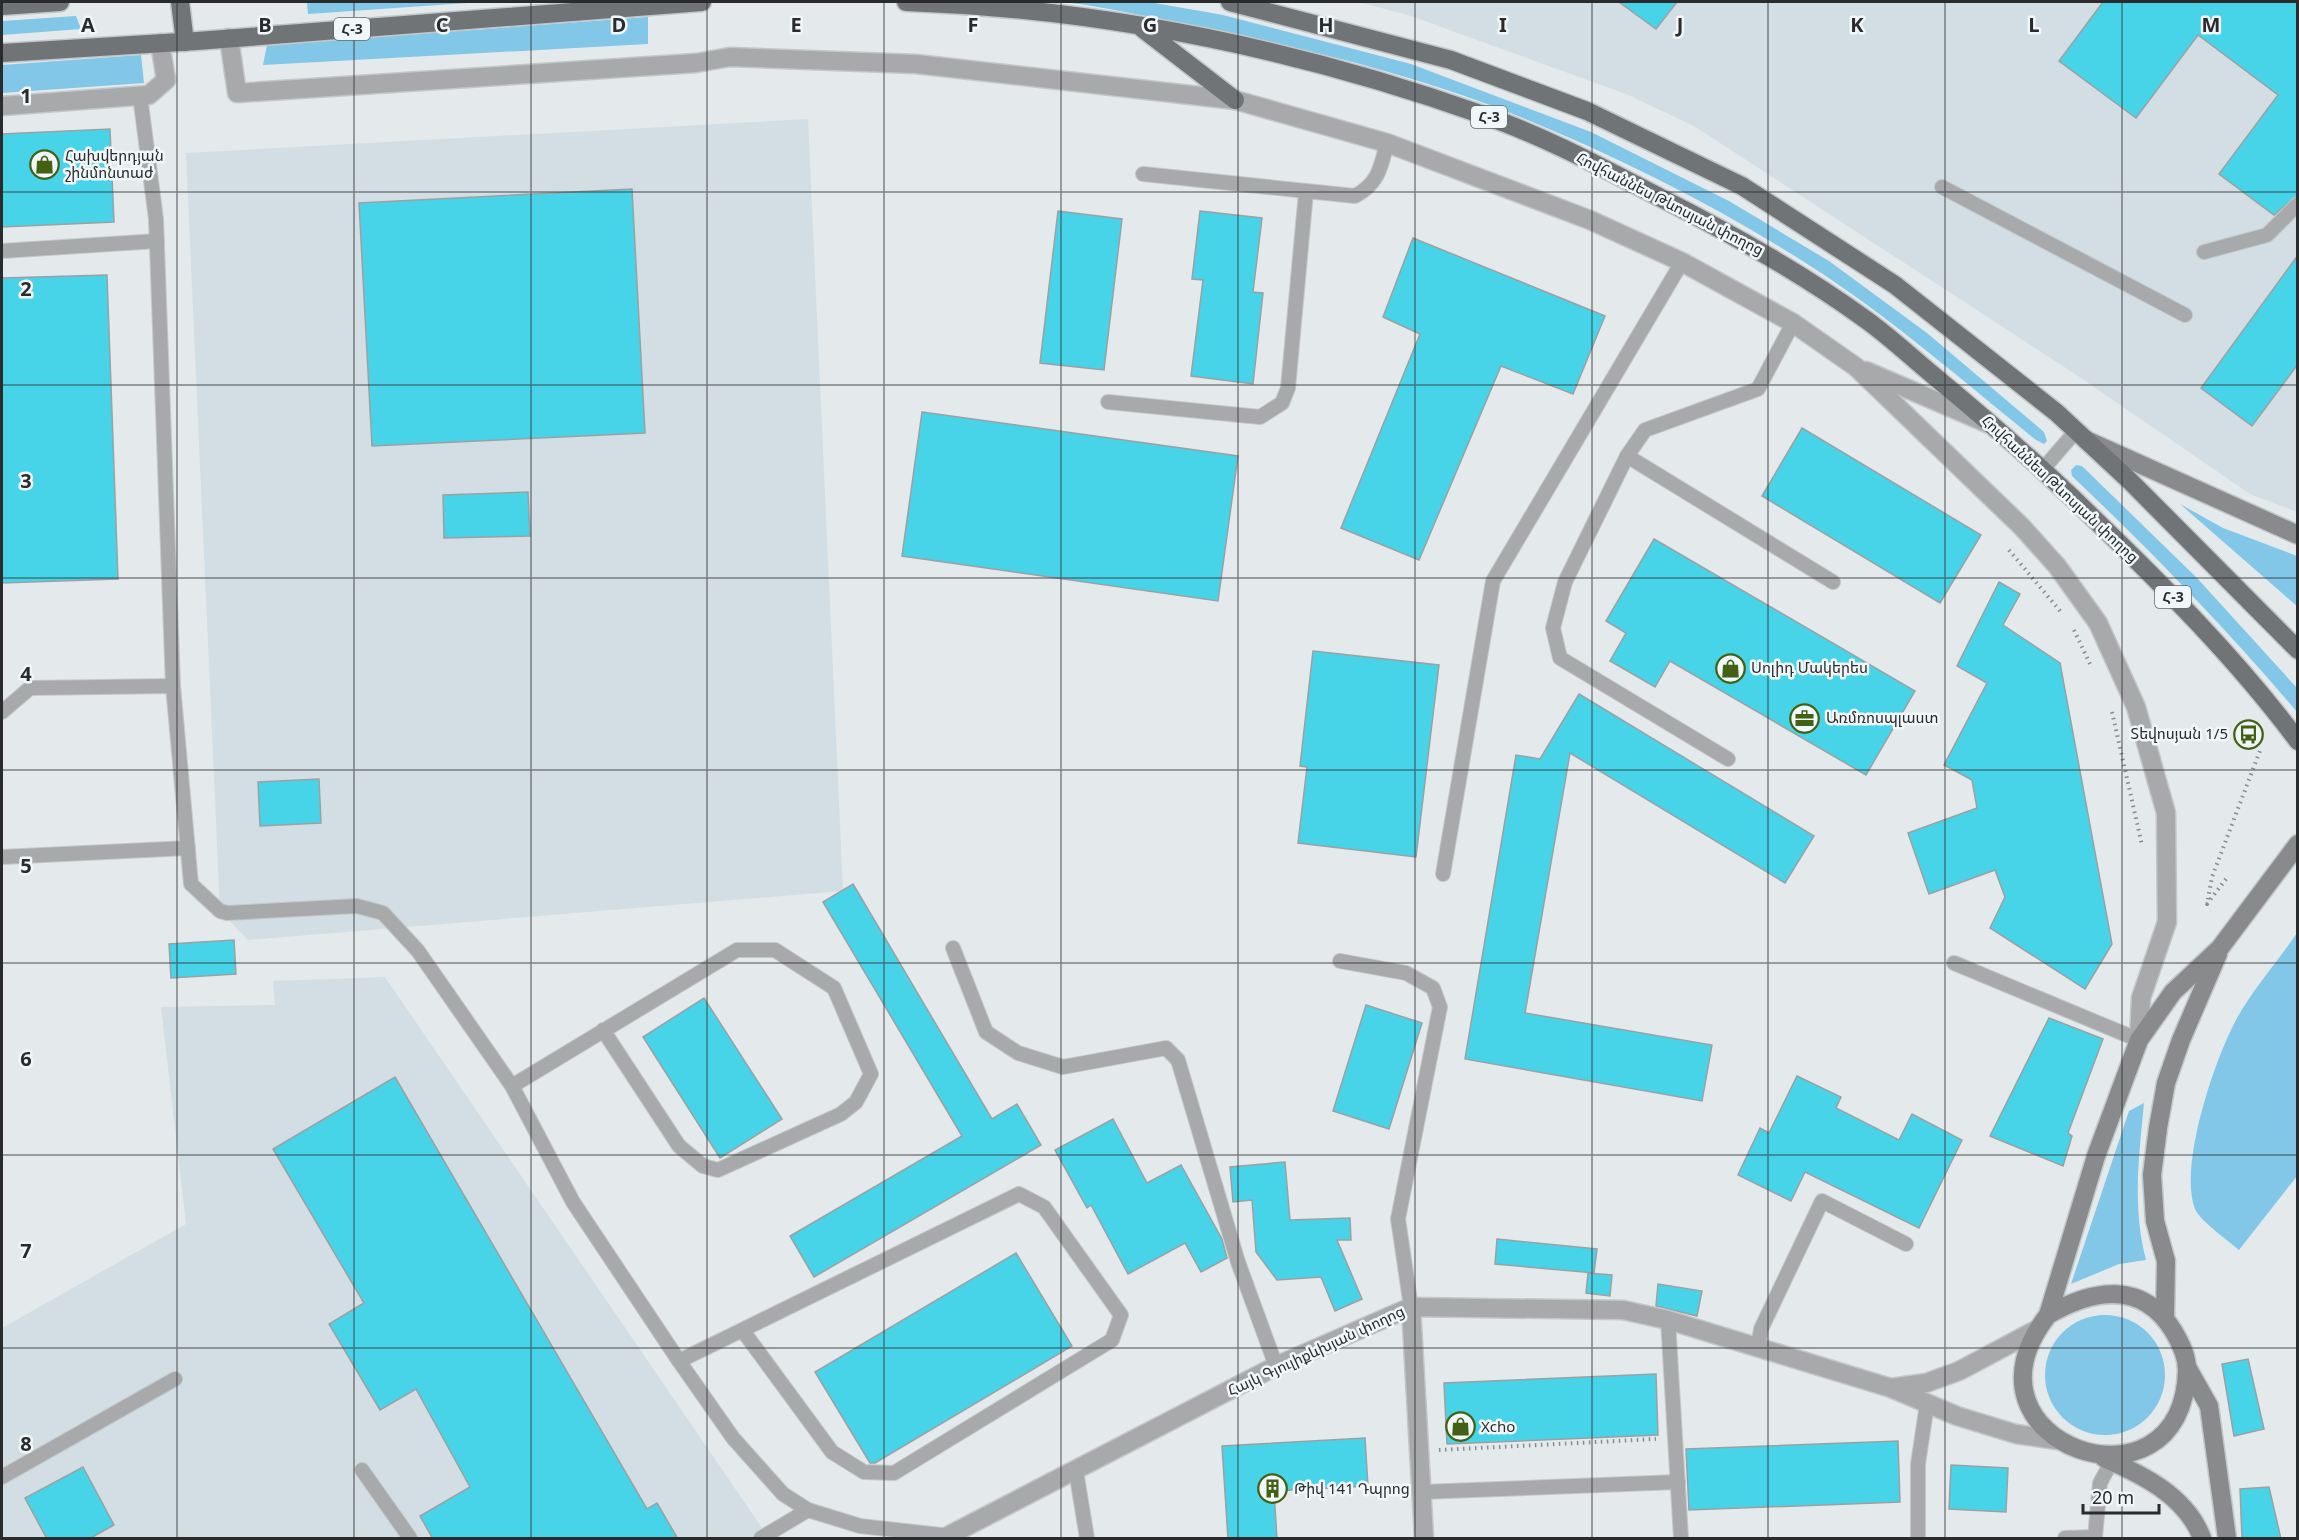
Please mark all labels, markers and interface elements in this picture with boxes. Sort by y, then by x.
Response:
text: A [81,11,95,38]
text: B [258,11,272,38]
text: C [436,11,449,38]
text: D [612,11,626,38]
text: E [790,11,802,38]
text: F [968,11,978,38]
text: G [1143,11,1157,38]
text: H [1318,11,1334,38]
text: I [1499,11,1507,38]
text: J [1675,11,1683,38]
text: K [1850,11,1864,38]
text: L [2028,11,2040,38]
text: M [2202,11,2220,38]
road number: Հ-3 [334,18,370,40]
text: 1 [20,82,32,109]
road number: Հ-3 [1471,106,1507,128]
place label: Հախվերդյան շինմոնտաժ [65,145,164,182]
street label: Հովհաննես Թևոսյան փողոց [1573,147,1767,259]
shop icon: Հախվերդյան շինմոնտաժ [28,149,60,181]
text: 2 [20,275,32,302]
street label: Հովհաննես Թևոսյան փողոց [1978,410,2143,566]
text: 3 [20,467,32,494]
road number: Հ-3 [2155,586,2191,608]
shop icon: Սոլիդ Մակերես [1714,652,1746,684]
place label: Սոլիդ Մակերես [1751,657,1868,677]
text: 4 [20,660,32,687]
office icon: Առմռոսպլաստ [1789,702,1821,734]
place label: Առմռոսպլաստ [1826,707,1938,727]
bus stop icon: Տեվոսյան 1/5 [2233,718,2265,750]
place label: Տեվոսյան 1/5 [2131,723,2228,743]
text: 5 [20,852,32,879]
text: 6 [20,1045,32,1072]
text: 7 [20,1237,32,1264]
street label: Հայկ Գյուլիքևխյան փողոց [1224,1300,1407,1400]
shop icon: Xcho [1444,1411,1476,1443]
place label: Xcho [1481,1416,1515,1436]
text: 8 [20,1430,32,1457]
building icon: Թիվ 141 Դպրոց [1257,1473,1289,1505]
scale bar [2083,1477,2160,1515]
place label: Թիվ 141 Դպրոց [1294,1478,1410,1498]
text: 20 m [2092,1485,2134,1509]

